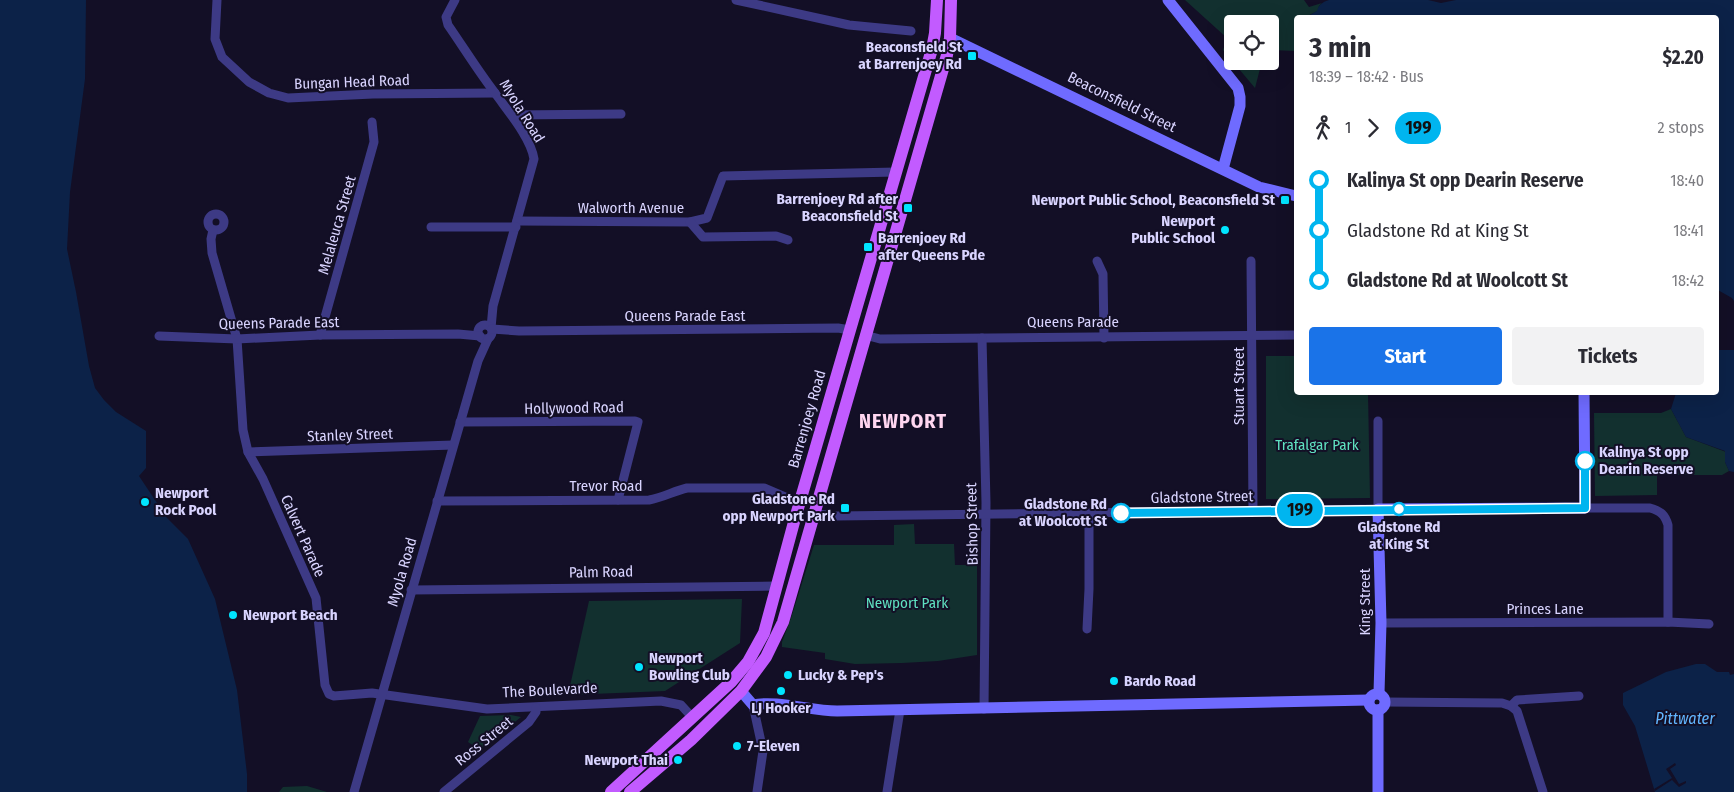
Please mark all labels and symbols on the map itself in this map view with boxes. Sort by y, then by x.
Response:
place label: Beaconsfield St at Barrenjoey Rd [858,38,963,73]
marker: Beaconsfield St at Barrenjoey Rd [966,50,978,62]
street label: Beaconsfield Street [1065,68,1179,136]
street label: Bungan Head Road [294,71,410,93]
street label: Myola Road [496,76,548,146]
street label: Melaleuca Street [314,173,360,277]
place label: Barrenjoey Rd after Beaconsfield St [776,190,899,225]
place label: Newport Public School, Beaconsfield St [1032,191,1276,209]
marker: Newport Public School, Beaconsfield St [1279,194,1291,206]
street label: Walworth Avenue [578,199,684,217]
marker: Barrenjoey Rd after Beaconsfield St [902,202,914,214]
place label: Newport Public School [1131,212,1216,247]
marker: Newport Public School [1219,224,1231,236]
place label: Barrenjoey Rd after Queens Pde [878,229,985,264]
marker: Barrenjoey Rd after Queens Pde [862,241,874,253]
street label: Queens Parade East [625,307,746,325]
street label: Queens Parade East [218,313,340,333]
street label: Queens Parade [1027,313,1119,331]
street label: Stuart Street [1230,347,1248,425]
street label: Barrenjoey Road [784,368,830,470]
street label: Hollywood Road [524,398,624,418]
district label: NEWPORT [859,409,947,433]
street label: Stanley Street [307,425,393,445]
park label: Trafalgar Park [1275,436,1359,454]
place label: Kalinya St opp Dearin Reserve [1599,443,1694,478]
marker: Kalinya St opp Dearin Reserve [1575,451,1595,471]
street label: Trevor Road [569,477,643,495]
street label: Bishop Street [962,482,982,565]
place label: Newport Rock Pool [155,484,217,519]
street label: Gladstone Street [1151,487,1254,507]
place label: Gladstone Rd opp Newport Park [723,490,835,525]
street label: Calvert Parade [277,492,329,580]
line badge: 199 [1271,494,1329,526]
place label: Gladstone Rd at Woolcott St [1019,495,1108,530]
marker: Newport Rock Pool [139,496,151,508]
marker: Gladstone Rd opp Newport Park [839,502,851,514]
marker: Gladstone Rd at King St [1392,502,1406,516]
marker: Gladstone Rd at Woolcott St [1111,503,1131,523]
place label: Gladstone Rd at King St [1357,518,1441,553]
street label: Myola Road [384,535,420,609]
street label: Palm Road [569,562,633,582]
street label: King Street [1356,568,1374,636]
park label: Newport Park [866,594,948,612]
street label: Princes Lane [1506,600,1584,618]
place label: Newport Beach [243,606,338,624]
marker: Newport Beach [227,609,239,621]
place label: Newport Bowling Club [649,649,730,684]
marker: Newport Bowling Club [633,661,645,673]
place label: Lucky & Pep's [798,666,884,684]
marker: Lucky & Pep's [782,669,794,681]
place label: Bardo Road [1124,672,1196,690]
marker: Bardo Road [1108,675,1120,687]
street label: The Boulevarde [502,679,598,701]
marker: LJ Hooker [775,685,787,697]
place label: LJ Hooker [751,699,811,717]
water label: Pittwater [1655,709,1715,728]
street label: Ross Street [452,712,517,770]
place label: 7-Eleven [747,737,800,755]
marker: 7-Eleven [731,740,743,752]
place label: Newport Thai [585,751,668,769]
marker: Newport Thai [672,754,684,766]

